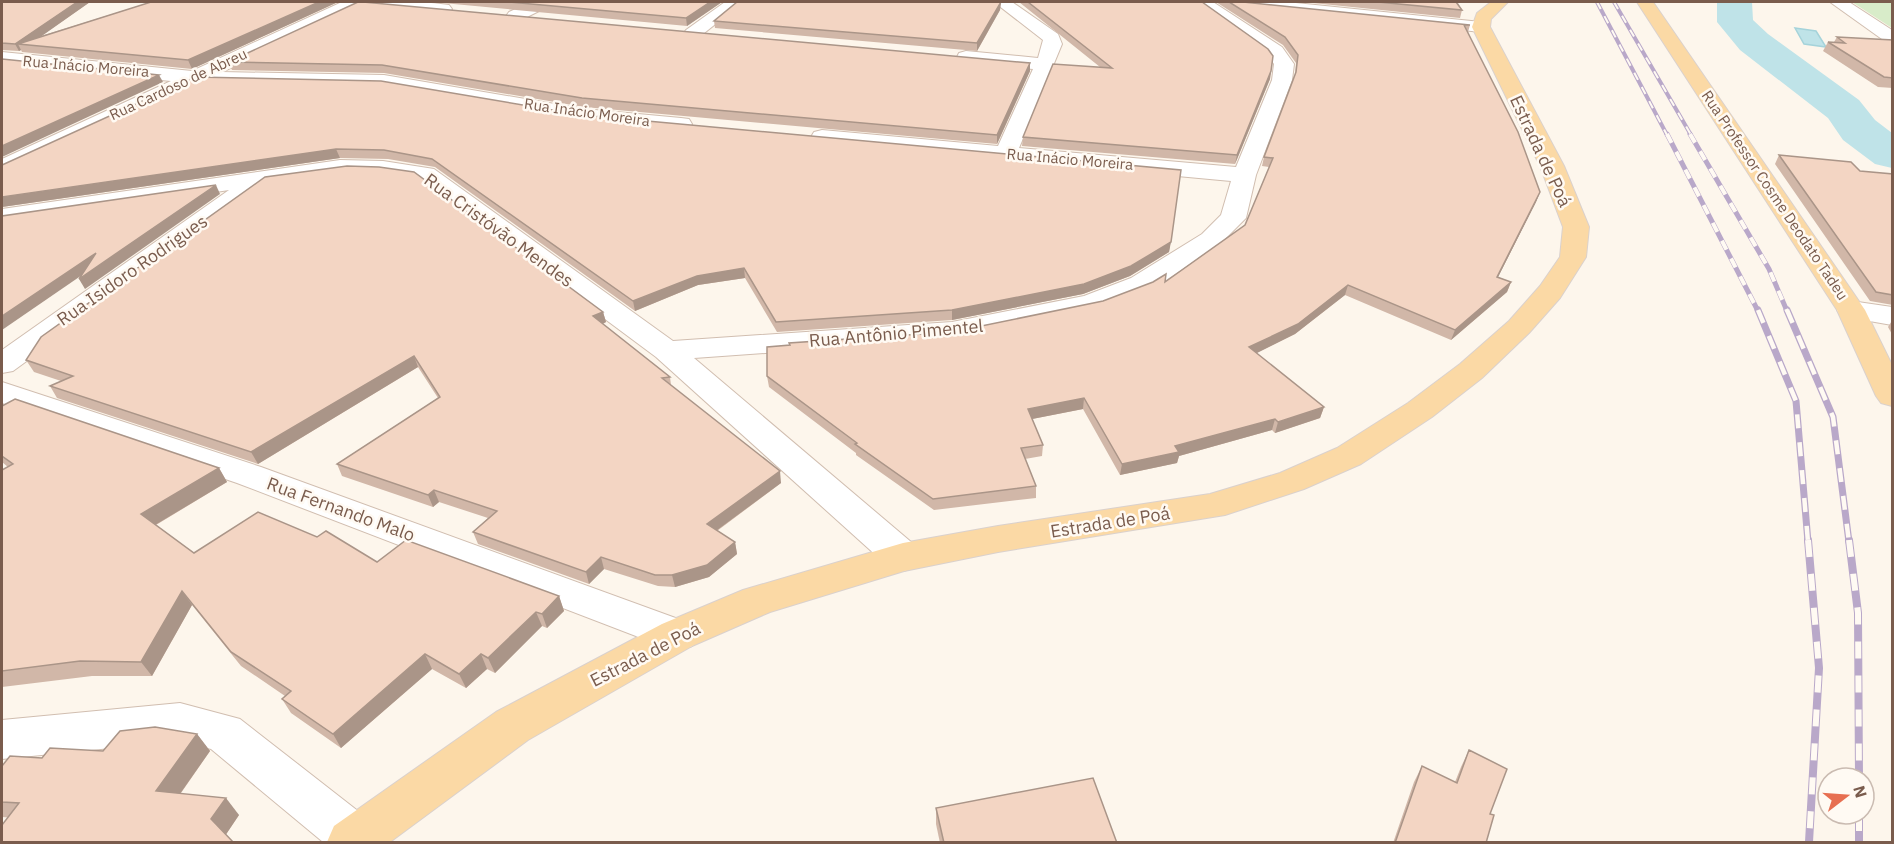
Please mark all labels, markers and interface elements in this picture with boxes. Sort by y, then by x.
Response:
street label: Rua Cardoso de Abreu [106,44,250,124]
street label: Rua Inácio Moreira [22,51,150,81]
street label: Rua Professor Cosme Deodato Tadeu [1698,87,1852,303]
street label: Estrada de Poá [1505,91,1577,211]
street label: Rua Inácio Moreira [523,94,651,130]
street label: Rua Inácio Moreira [1006,144,1134,174]
street label: Rua Cristóvão Mendes [420,168,578,292]
street label: Rua Isidoro Rodrigues [52,209,212,331]
street label: Rua Antônio Pimentel [808,314,984,352]
street label: Rua Fernando Malo [264,472,418,546]
street label: Estrada de Poá [1049,501,1172,543]
street label: Estrada de Poá [586,616,704,692]
north arrow [1816,766,1876,826]
text: N [1849,783,1872,800]

